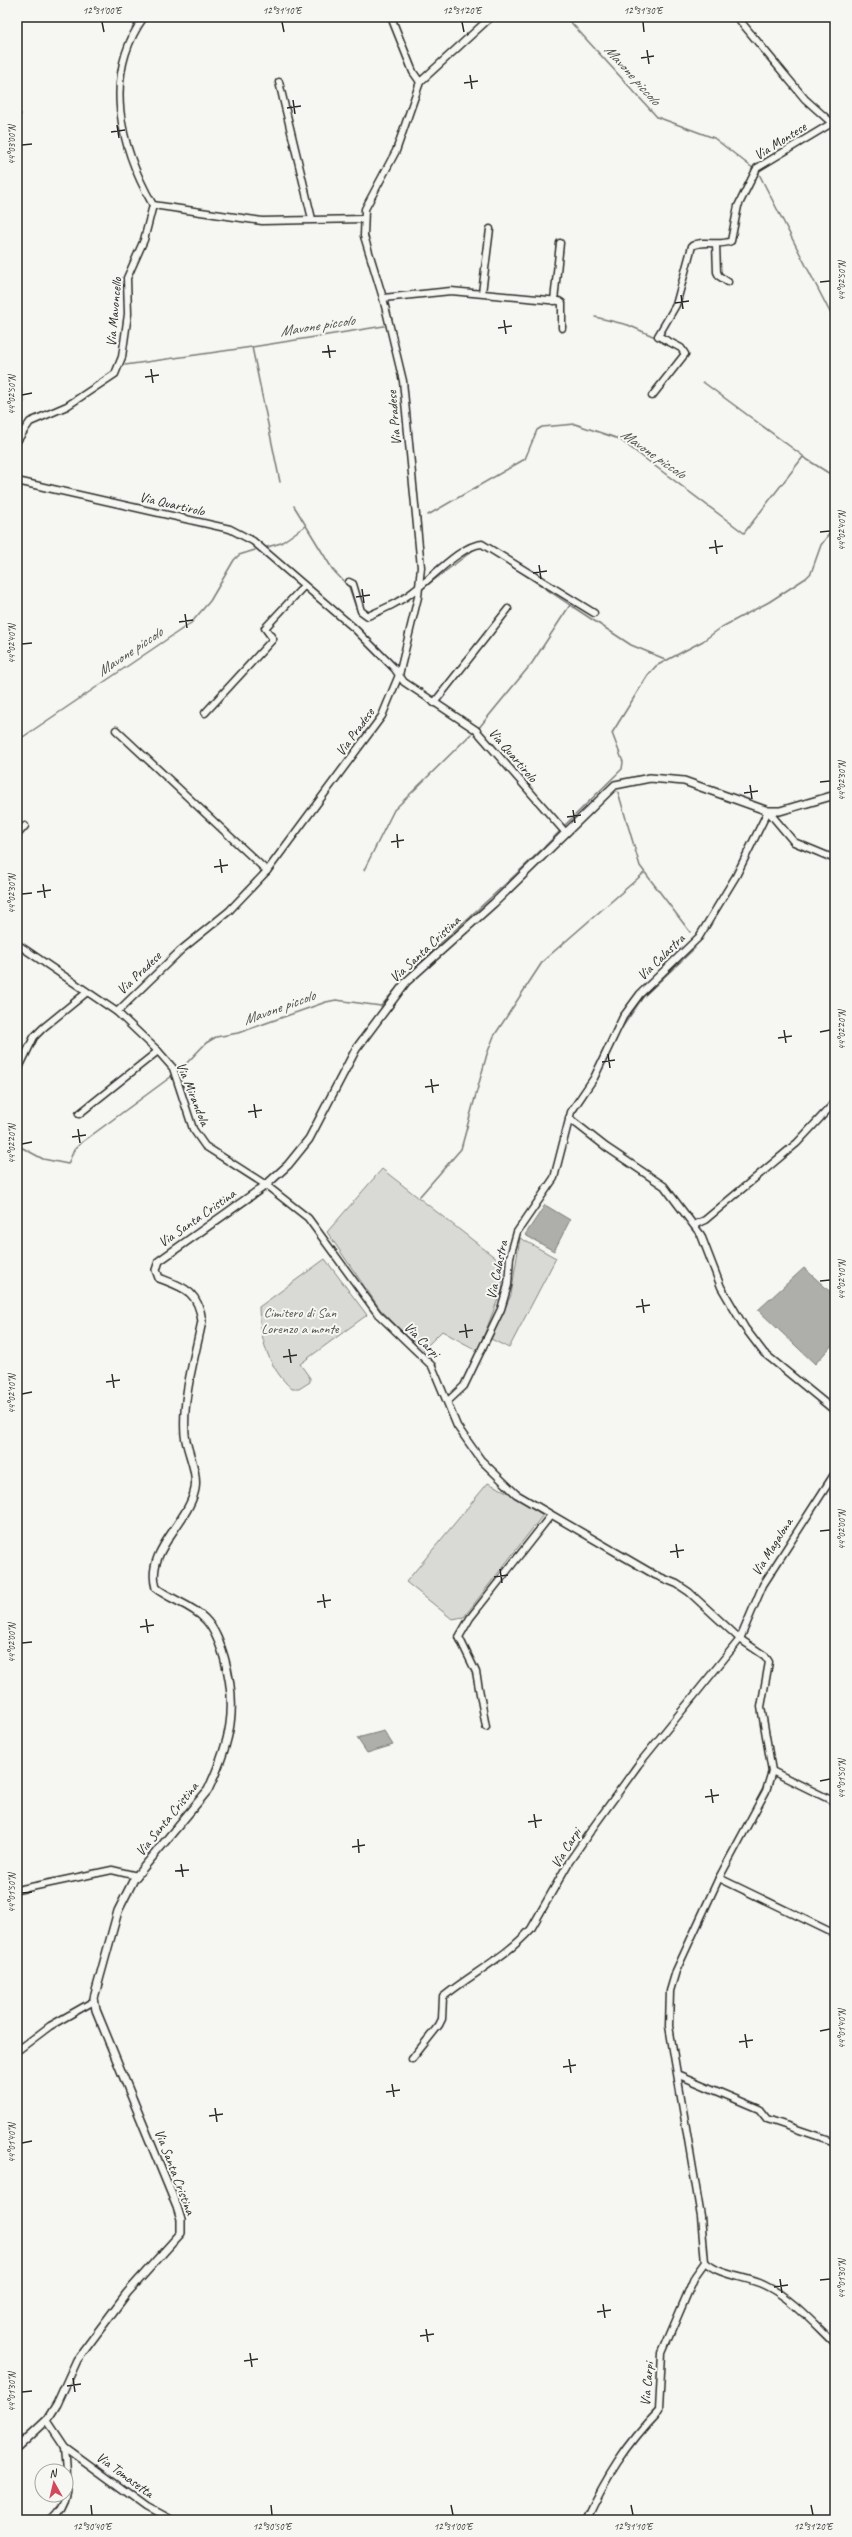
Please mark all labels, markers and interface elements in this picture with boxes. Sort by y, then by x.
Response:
text: 12°31'00"E [83,4,123,17]
text: 12°31'10"E [263,4,303,17]
text: 12°31'20"E [443,4,483,17]
text: 12°31'30"E [624,4,664,17]
water label: Mavone piccolo [600,41,665,110]
street label: Via Montese [751,118,810,164]
text: 44°03'00"N [5,123,18,165]
text: 44°02'50"N [835,259,848,301]
street label: Via Mavoncello [102,276,126,347]
water label: Mavone piccolo [279,311,357,341]
text: 44°02'50"N [5,373,18,415]
street label: Via Pradese [383,388,405,446]
water label: Mavone piccolo [617,425,690,484]
street label: Via Quartirolo [138,488,207,520]
text: 44°02'40"N [835,509,848,551]
text: 44°02'40"N [5,622,18,664]
water label: Mavone piccolo [94,622,168,681]
street label: Via Pradese [332,704,379,759]
street label: Via Quartirolo [485,724,542,786]
text: 44°02'30"N [835,759,848,801]
text: 44°02'30"N [5,872,18,914]
street label: Via Santa Cristina [386,911,464,986]
street label: Via Calastra [634,929,689,984]
street label: Via Pradese [113,947,166,998]
water label: Mavone piccolo [241,986,319,1030]
text: 44°02'20"N [835,1008,848,1050]
street label: Via Mirandola [173,1060,214,1129]
text: 44°02'20"N [5,1122,18,1164]
street label: Via Santa Cristina [155,1185,240,1251]
street label: Via Calastra [482,1238,512,1301]
text: 44°02'10"N [835,1258,848,1300]
park label: Cimitero di San Lorenzo a monte [261,1304,340,1337]
street label: Via Carpi [400,1318,445,1363]
text: 44°02'10"N [5,1372,18,1414]
text: 44°02'00"N [835,1508,848,1550]
street label: Via Magalona [748,1514,797,1579]
text: 44°02'00"N [5,1621,18,1663]
text: 44°01'50"N [835,1757,848,1799]
street label: Via Santa Cristina [132,1778,203,1859]
street label: Via Carpi [547,1823,586,1871]
text: 44°01'50"N [5,1871,18,1913]
text: 44°01'40"N [835,2007,848,2049]
text: 44°01'40"N [5,2121,18,2163]
street label: Via Santa Cristina [151,2127,199,2218]
text: 44°01'30"N [835,2257,848,2299]
street label: Via Carpi [637,2359,658,2407]
text: 44°01'30"N [5,2370,18,2412]
street label: Via Tomasetta [93,2448,158,2502]
north arrow [34,2463,74,2503]
text: N [48,2465,59,2481]
text: 12°30'40"E [73,2520,113,2533]
text: 12°30'50"E [253,2520,293,2533]
text: 12°31'00"E [434,2520,474,2533]
text: 12°31'10"E [614,2520,654,2533]
text: 12°31'20"E [794,2520,834,2533]

